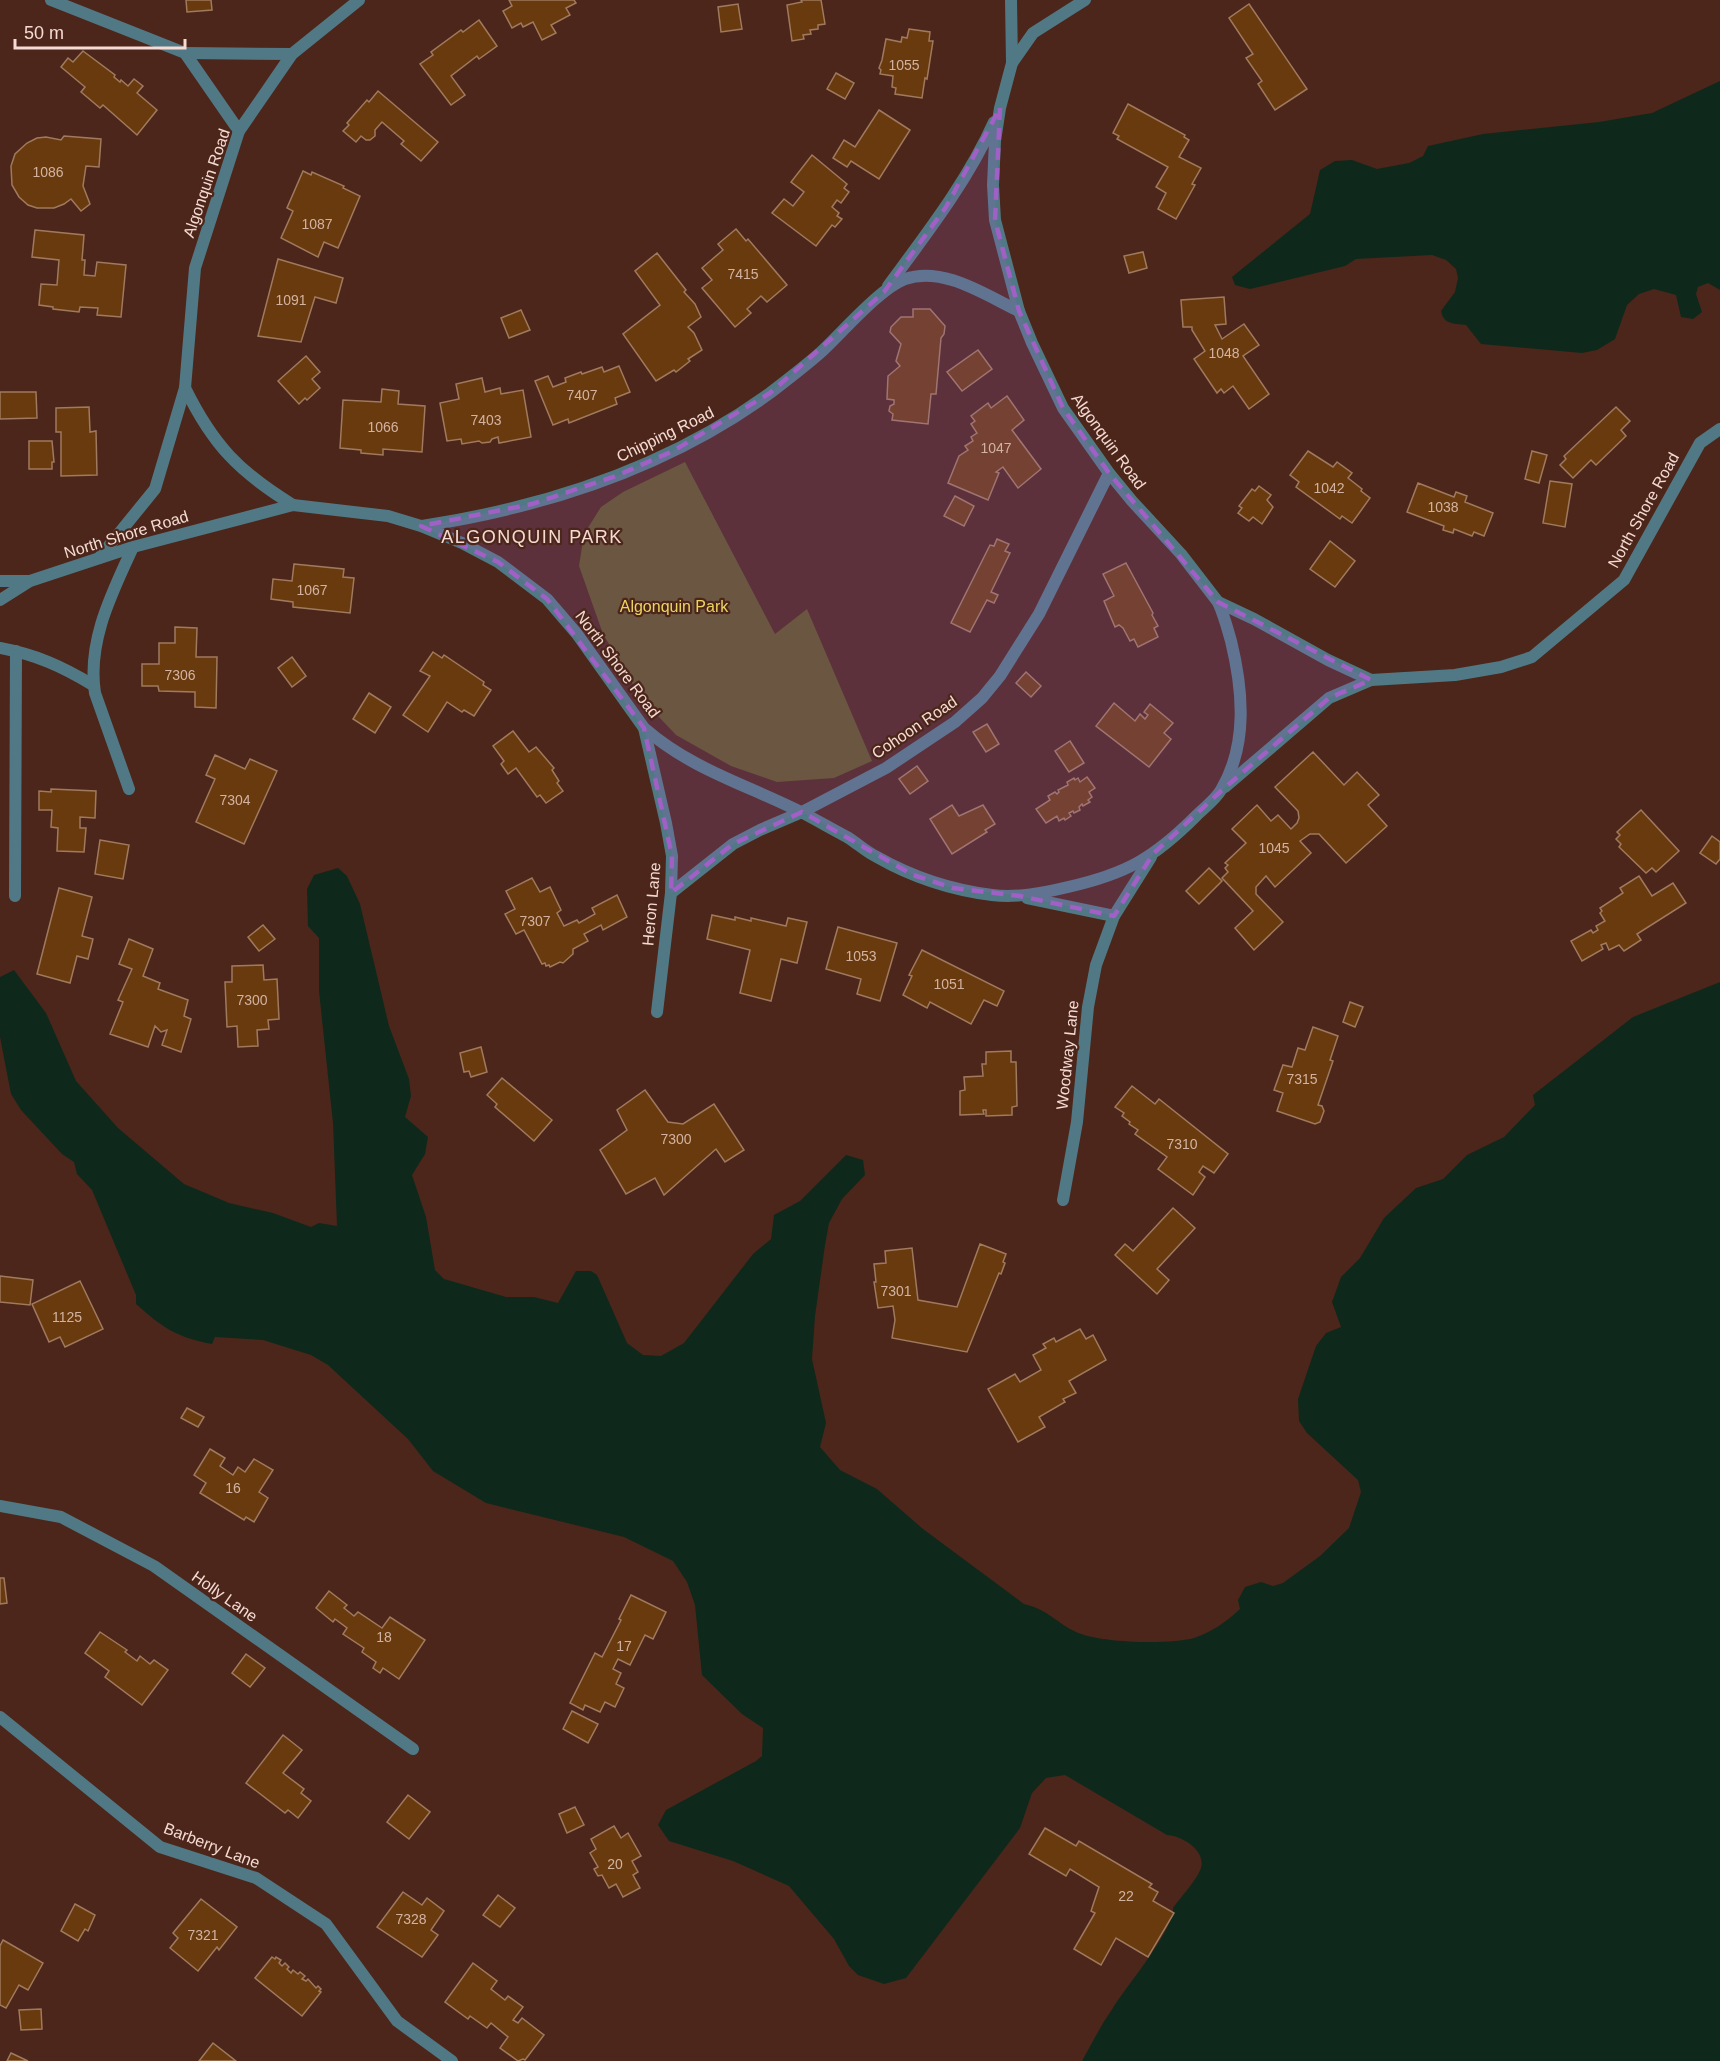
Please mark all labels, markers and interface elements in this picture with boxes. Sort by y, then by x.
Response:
scale bar [15,12,184,50]
text: 50 m [24,23,64,43]
house number: 1055 [888,57,920,73]
street label: Algonquin Road [180,127,233,240]
house number: 1086 [32,164,64,180]
house number: 1087 [301,216,333,232]
house number: 7415 [727,266,759,282]
house number: 1091 [275,292,307,308]
house number: 1048 [1208,345,1240,361]
house number: 7407 [566,387,598,403]
street label: Algonquin Road [1068,390,1149,492]
street label: Chipping Road [614,404,717,465]
house number: 7403 [470,412,502,428]
house number: 1066 [367,419,399,435]
house number: 1047 [980,440,1012,456]
street label: North Shore Road [1605,450,1682,571]
house number: 1042 [1313,480,1345,496]
house number: 1038 [1427,499,1459,515]
street label: North Shore Road [62,507,190,561]
district label: ALGONQUIN PARK [441,527,623,547]
house number: 1067 [296,582,328,598]
park label: Algonquin Park [620,598,729,615]
street label: North Shore Road [572,608,663,721]
house number: 7306 [164,667,196,683]
street label: Cohoon Road [869,693,960,762]
house number: 7304 [219,792,251,808]
house number: 1045 [1258,840,1290,856]
street label: Heron Lane [639,862,664,946]
house number: 7307 [519,913,551,929]
house number: 1053 [845,948,877,964]
house number: 1051 [933,976,965,992]
house number: 7300 [236,992,268,1008]
street label: Woodway Lane [1053,999,1082,1111]
house number: 7315 [1286,1071,1318,1087]
house number: 7300 [660,1131,692,1147]
house number: 7310 [1166,1136,1198,1152]
house number: 7301 [880,1283,912,1299]
house number: 1125 [52,1309,82,1325]
house number: 16 [225,1480,241,1496]
street label: Holly Lane [189,1568,261,1625]
house number: 18 [376,1629,392,1645]
house number: 17 [616,1638,632,1654]
street label: Barberry Lane [161,1819,262,1872]
house number: 20 [607,1856,623,1872]
house number: 22 [1118,1888,1134,1904]
house number: 7328 [395,1911,427,1927]
house number: 7321 [187,1927,219,1943]

